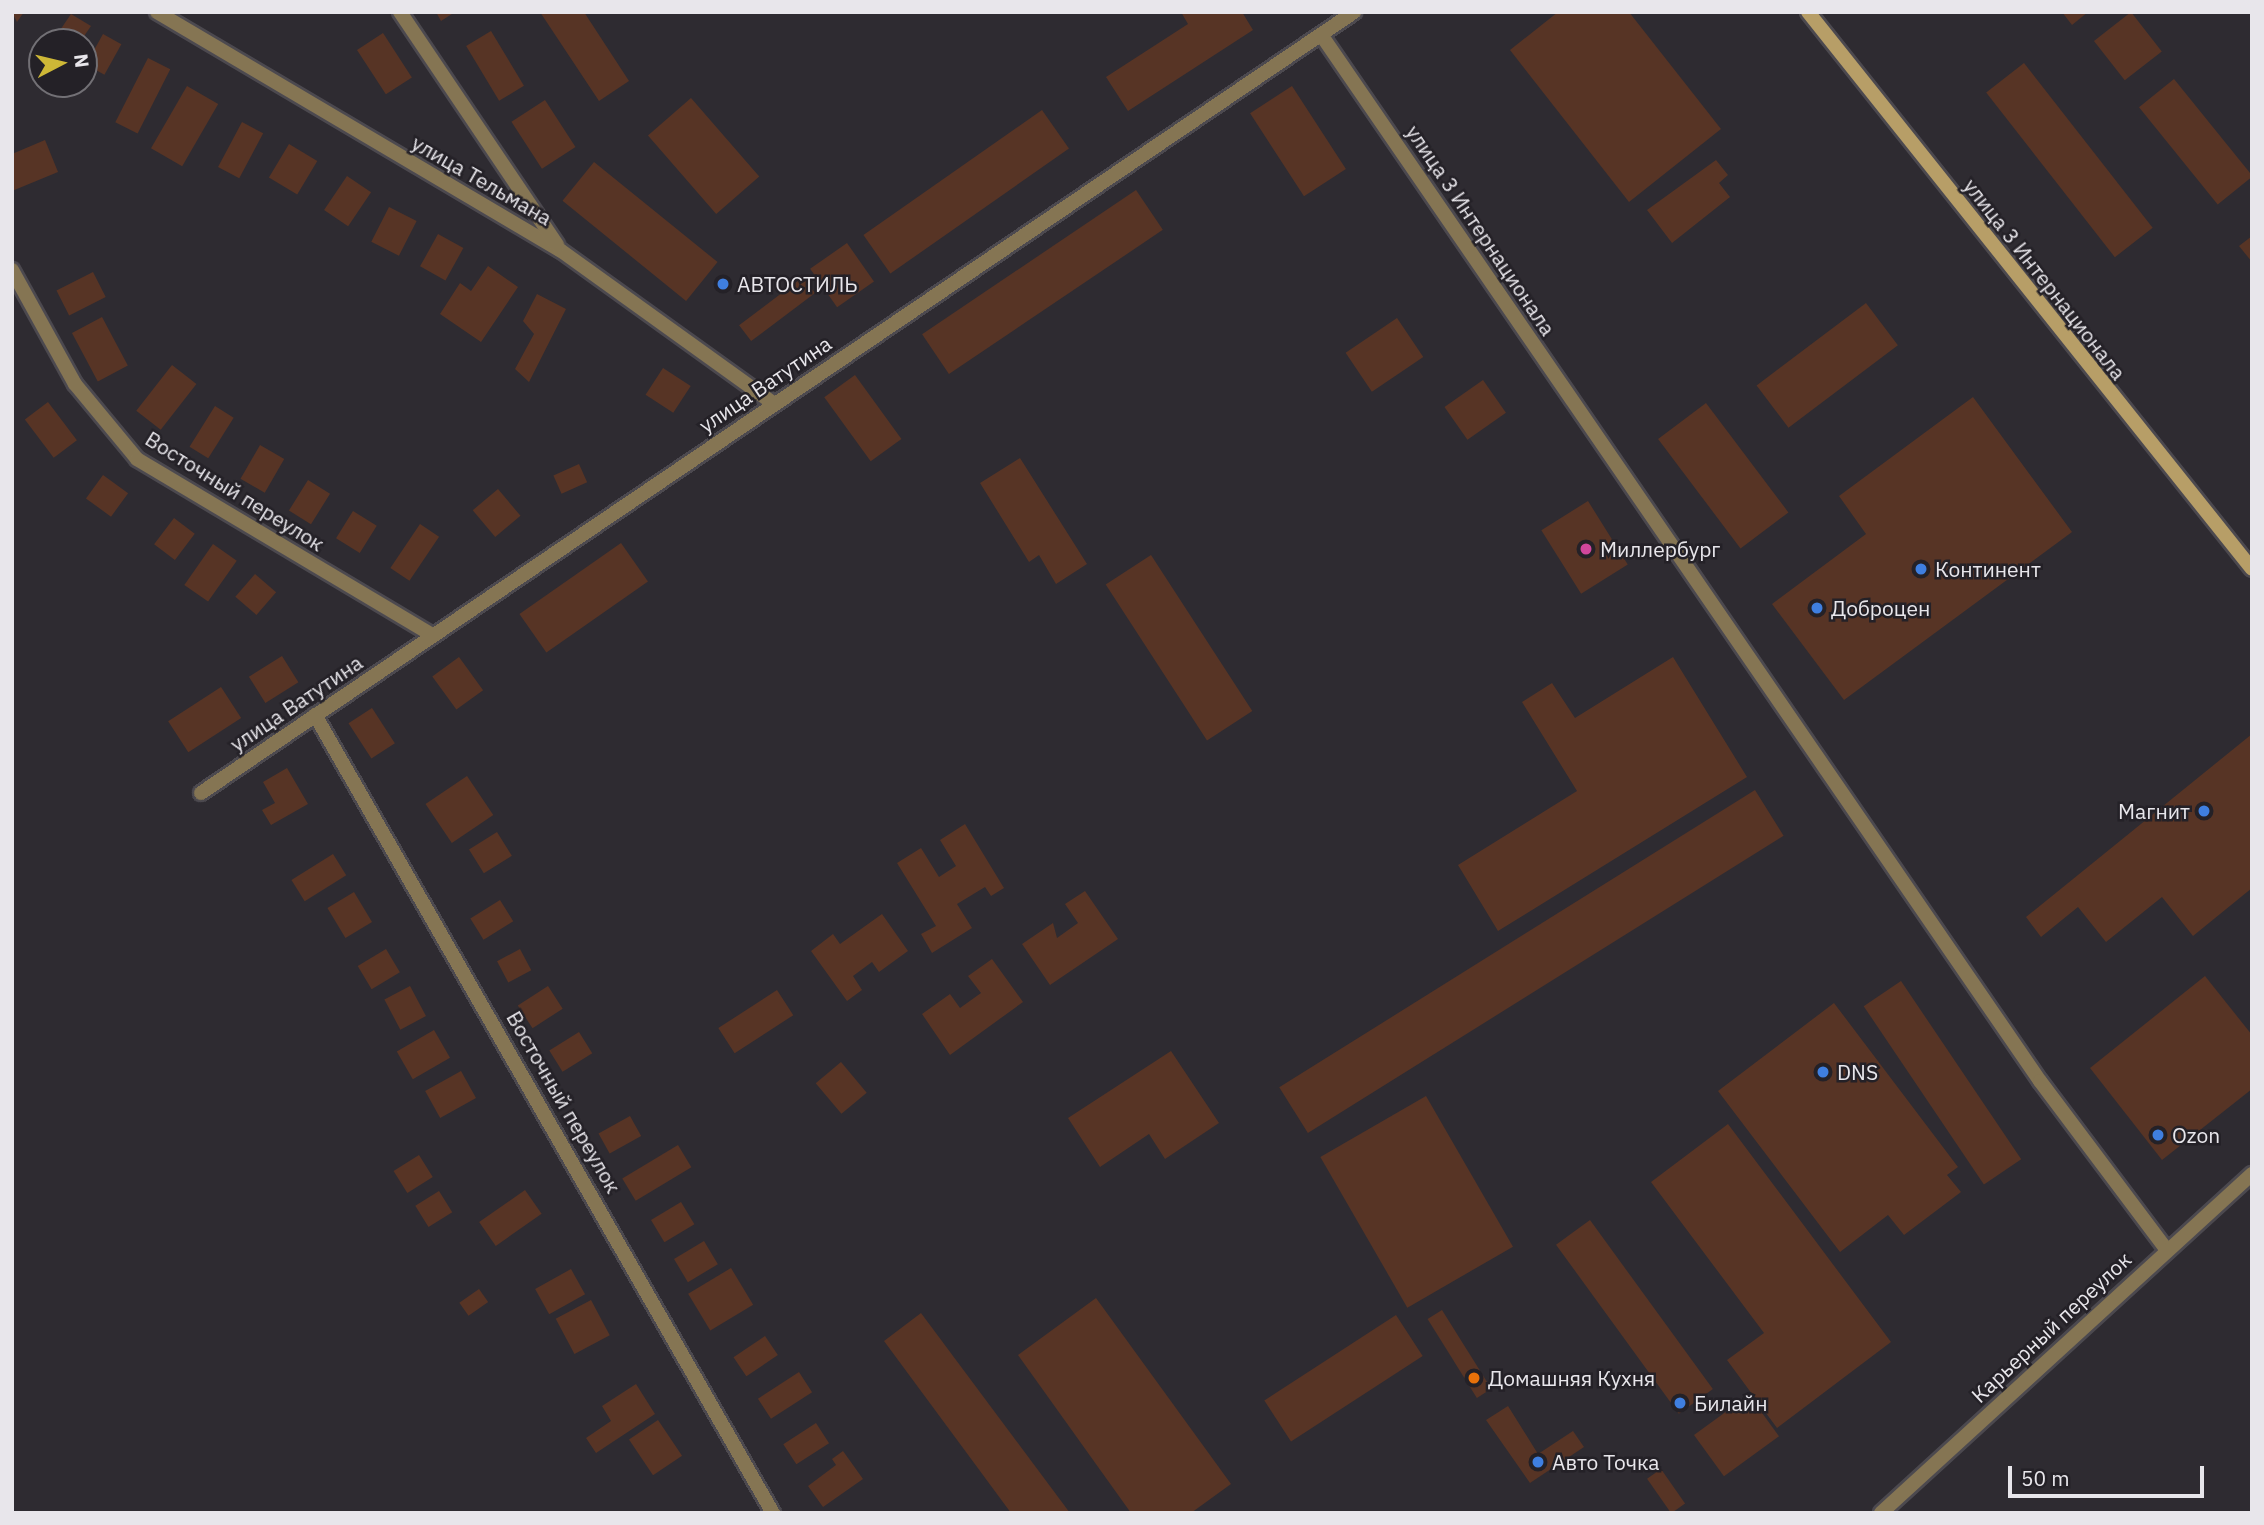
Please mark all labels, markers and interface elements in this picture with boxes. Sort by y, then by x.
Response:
north arrow [28,28,98,98]
text: N [69,52,95,69]
street label: улица 3 Интернационала [1401,120,1561,340]
street label: улица Тельмана [408,130,556,230]
street label: улица 3 Интернационала [1959,173,2131,385]
place label: АВТОСТИЛЬ [737,271,857,297]
marker: АВТОСТИЛЬ [715,276,731,292]
street label: улица Ватутина [694,330,836,438]
street label: Восточный переулок [141,426,329,556]
place label: Миллербург [1600,536,1720,562]
marker: Миллербург [1578,541,1594,557]
place label: Континент [1935,556,2041,582]
marker: Континент [1913,561,1929,577]
place label: Доброцен [1831,595,1930,621]
marker: Доброцен [1809,600,1825,616]
street label: улица Ватутина [225,649,367,757]
place label: Магнит [2118,798,2190,824]
marker: Магнит [2196,803,2212,819]
street label: Восточный переулок [502,1006,626,1198]
place label: DNS [1837,1059,1878,1085]
marker: DNS [1815,1064,1831,1080]
place label: Ozon [2172,1122,2220,1148]
marker: Ozon [2150,1127,2166,1143]
street label: Карьерный переулок [1966,1246,2136,1408]
place label: Домашняя Кухня [1488,1365,1655,1391]
marker: Домашняя Кухня [1466,1370,1482,1386]
place label: Билайн [1694,1390,1767,1416]
marker: Билайн [1672,1395,1688,1411]
place label: Авто Точка [1552,1449,1660,1475]
scale bar [2012,1452,2208,1496]
marker: Авто Точка [1530,1454,1546,1470]
text: 50 m [2021,1464,2070,1492]

